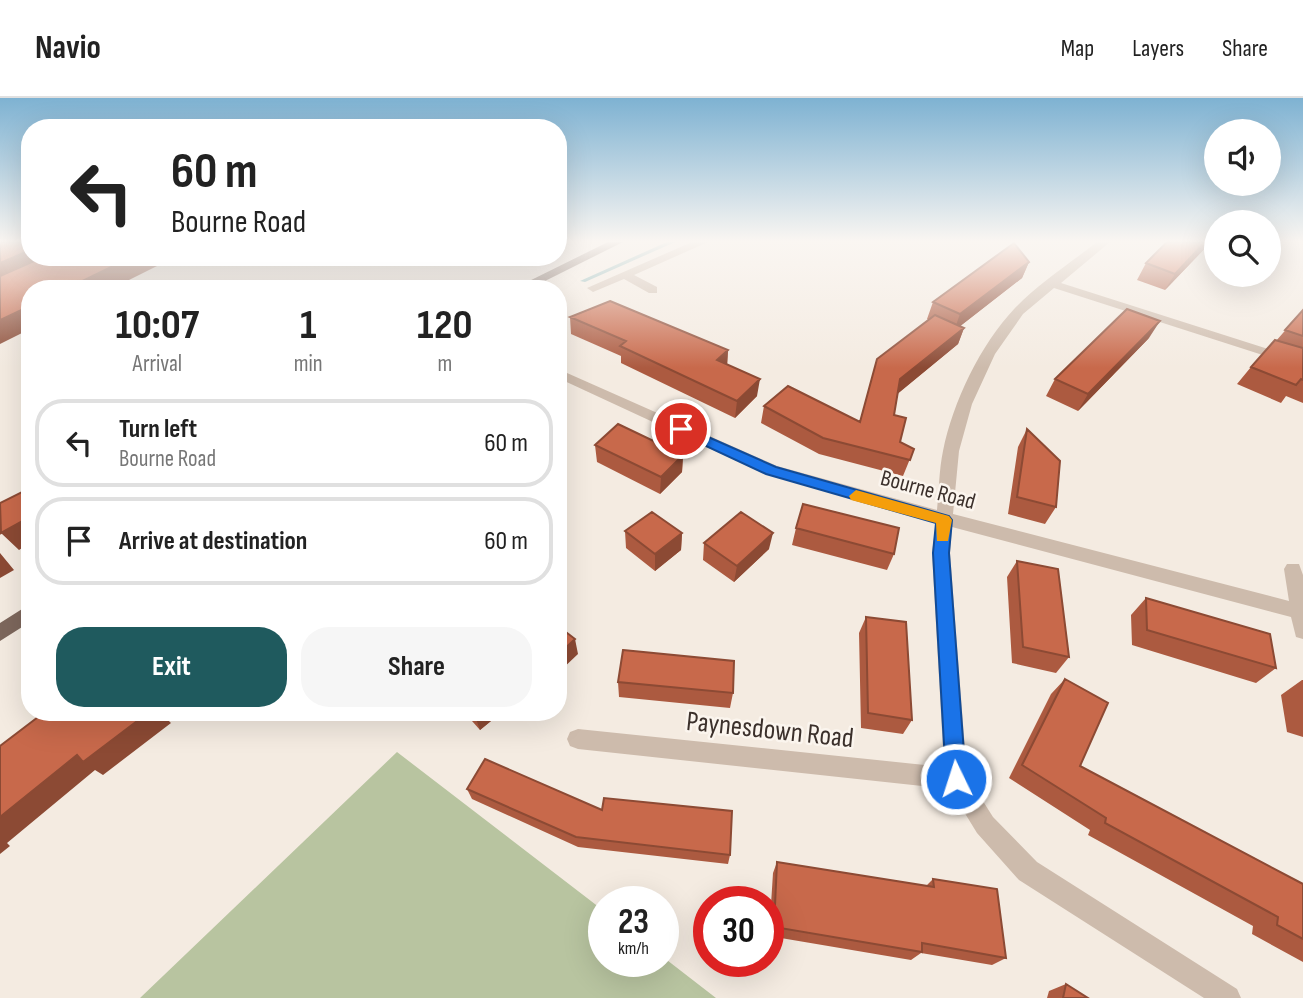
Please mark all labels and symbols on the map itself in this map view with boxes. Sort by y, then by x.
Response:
pin [651,399,711,459]
street label: Bourne Road [877,464,979,516]
street label: Paynesdown Road [685,705,855,755]
position arrow [919,742,993,816]
speed limit sign: 30 [693,886,784,977]

